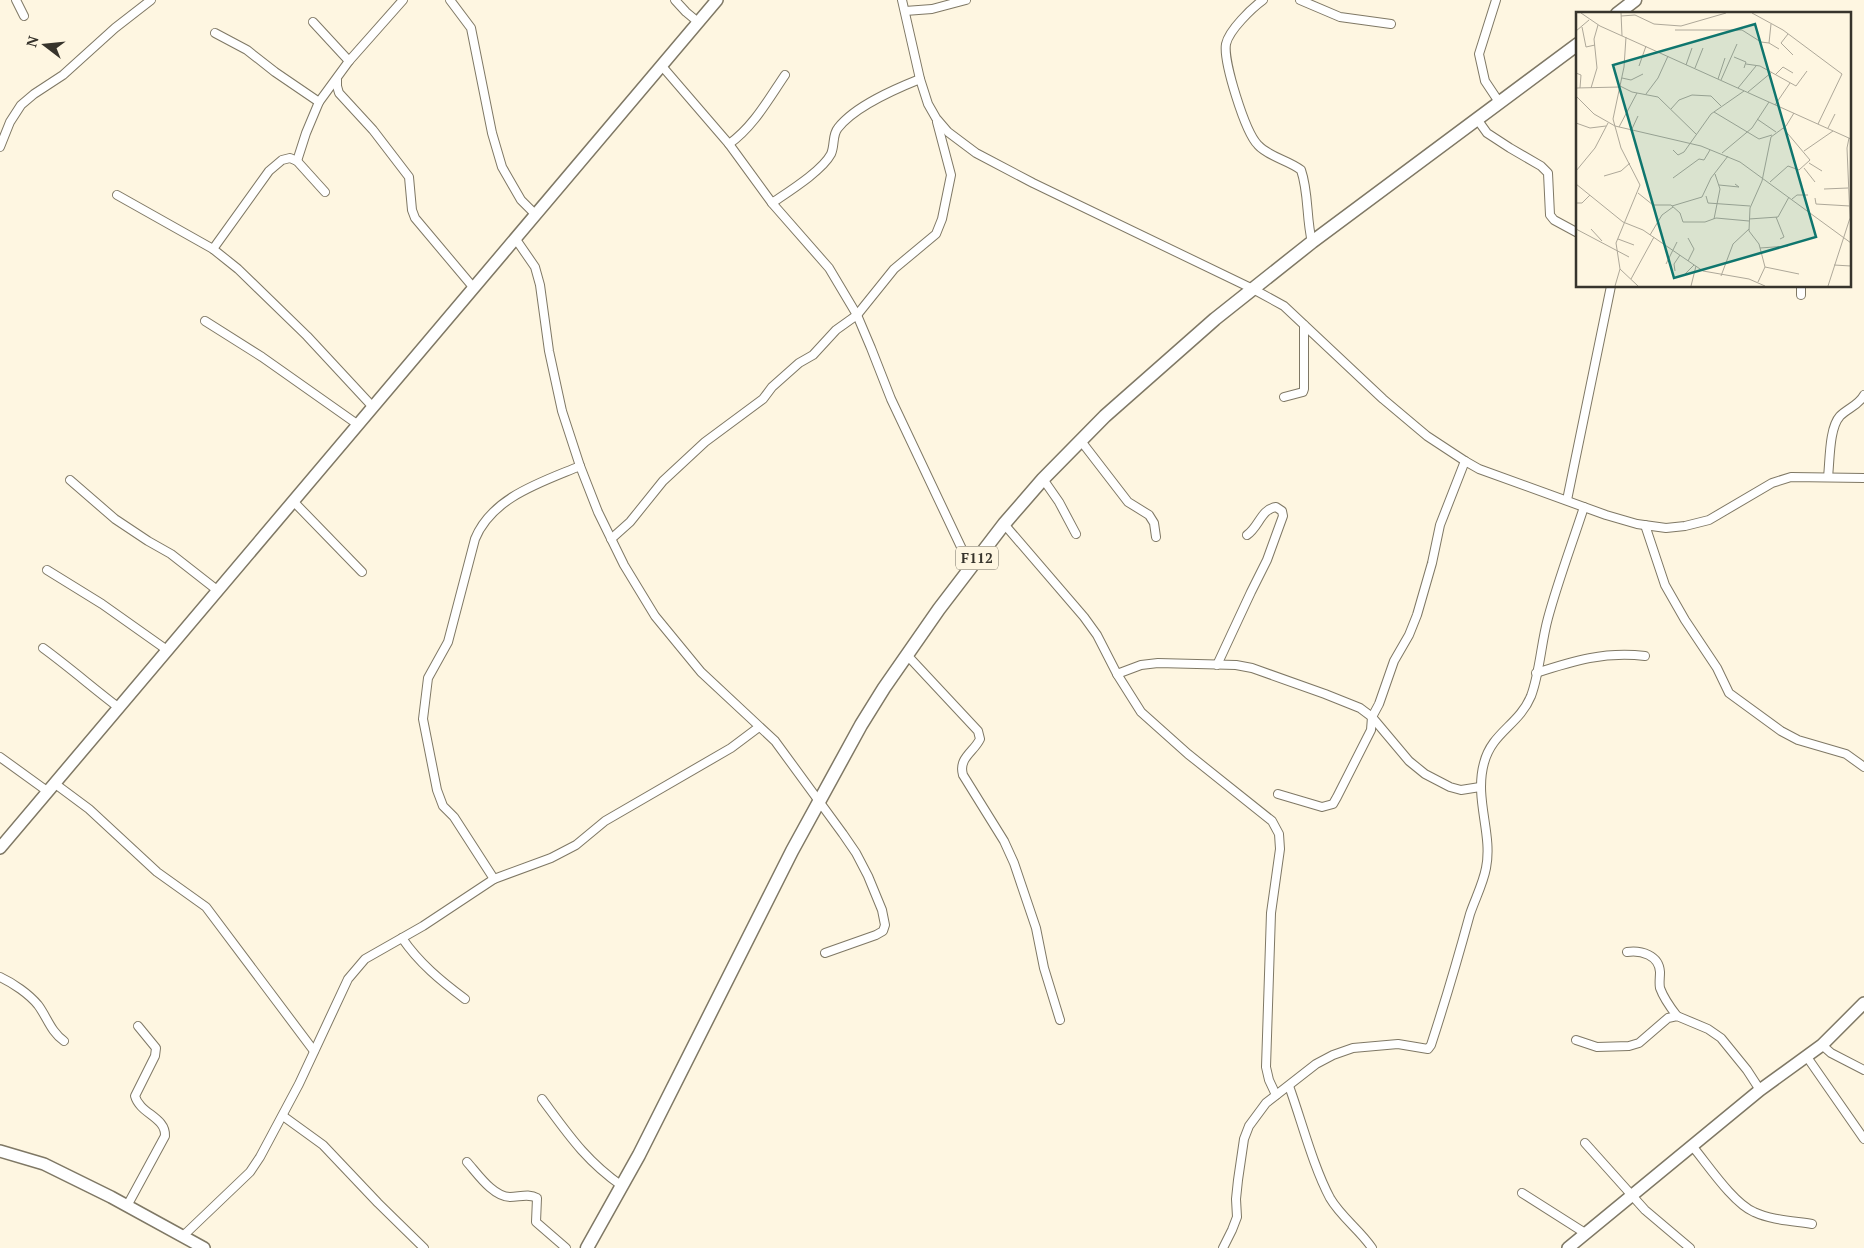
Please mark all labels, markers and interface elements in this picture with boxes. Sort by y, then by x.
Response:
inset map [1576,12,1852,288]
north arrow [20,20,70,70]
text: N [21,33,43,49]
road number: F112 [956,546,998,570]

